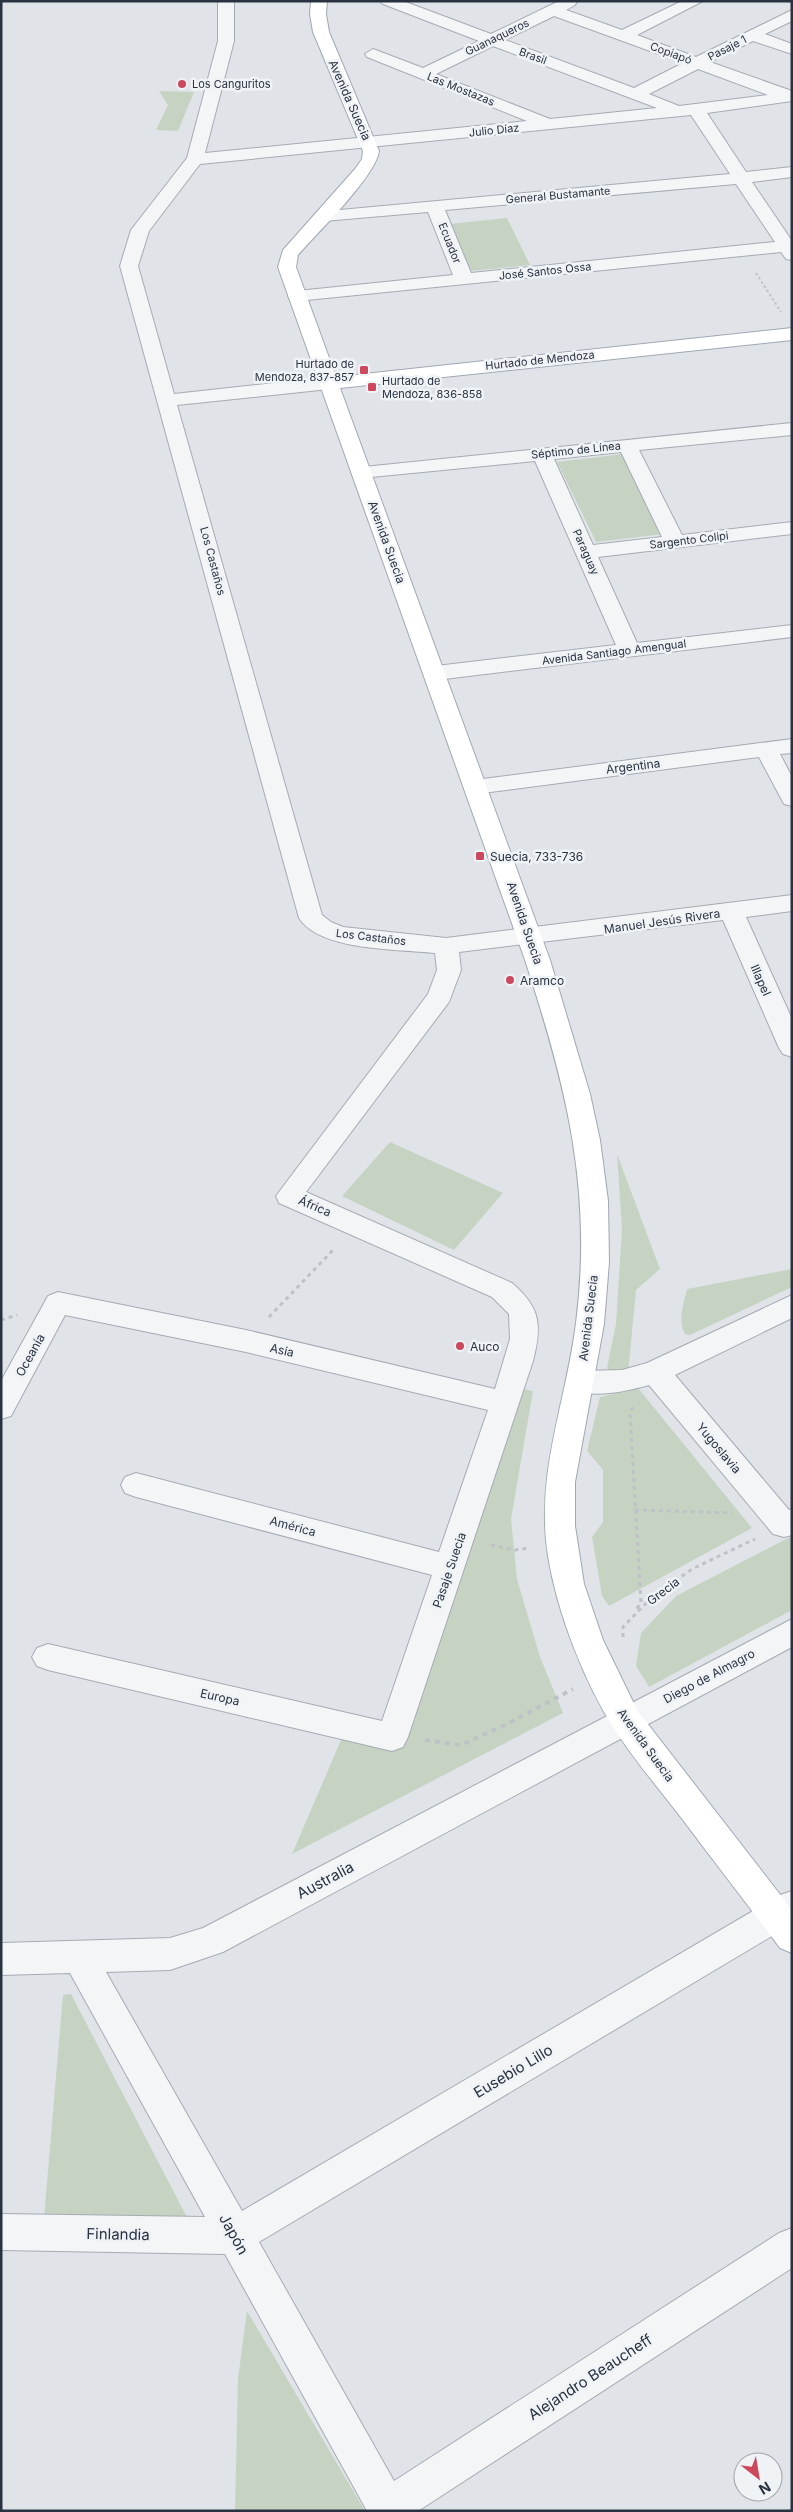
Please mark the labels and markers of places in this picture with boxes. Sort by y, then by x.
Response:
place label: Los Canguritos [192,77,271,91]
marker: Los Canguritos [176,78,188,90]
place label: Hurtado de Mendoza, 837-857 [255,357,354,384]
marker: Hurtado de Mendoza, 837-857 [358,364,370,376]
place label: Hurtado de Mendoza, 836-858 [382,374,483,401]
marker: Hurtado de Mendoza, 836-858 [366,381,378,393]
place label: Suecia, 733-736 [490,849,583,864]
marker: Suecia, 733-736 [474,850,486,862]
place label: Aramco [520,973,564,988]
marker: Aramco [504,974,516,986]
place label: Auco [470,1339,499,1354]
marker: Auco [454,1340,466,1352]

